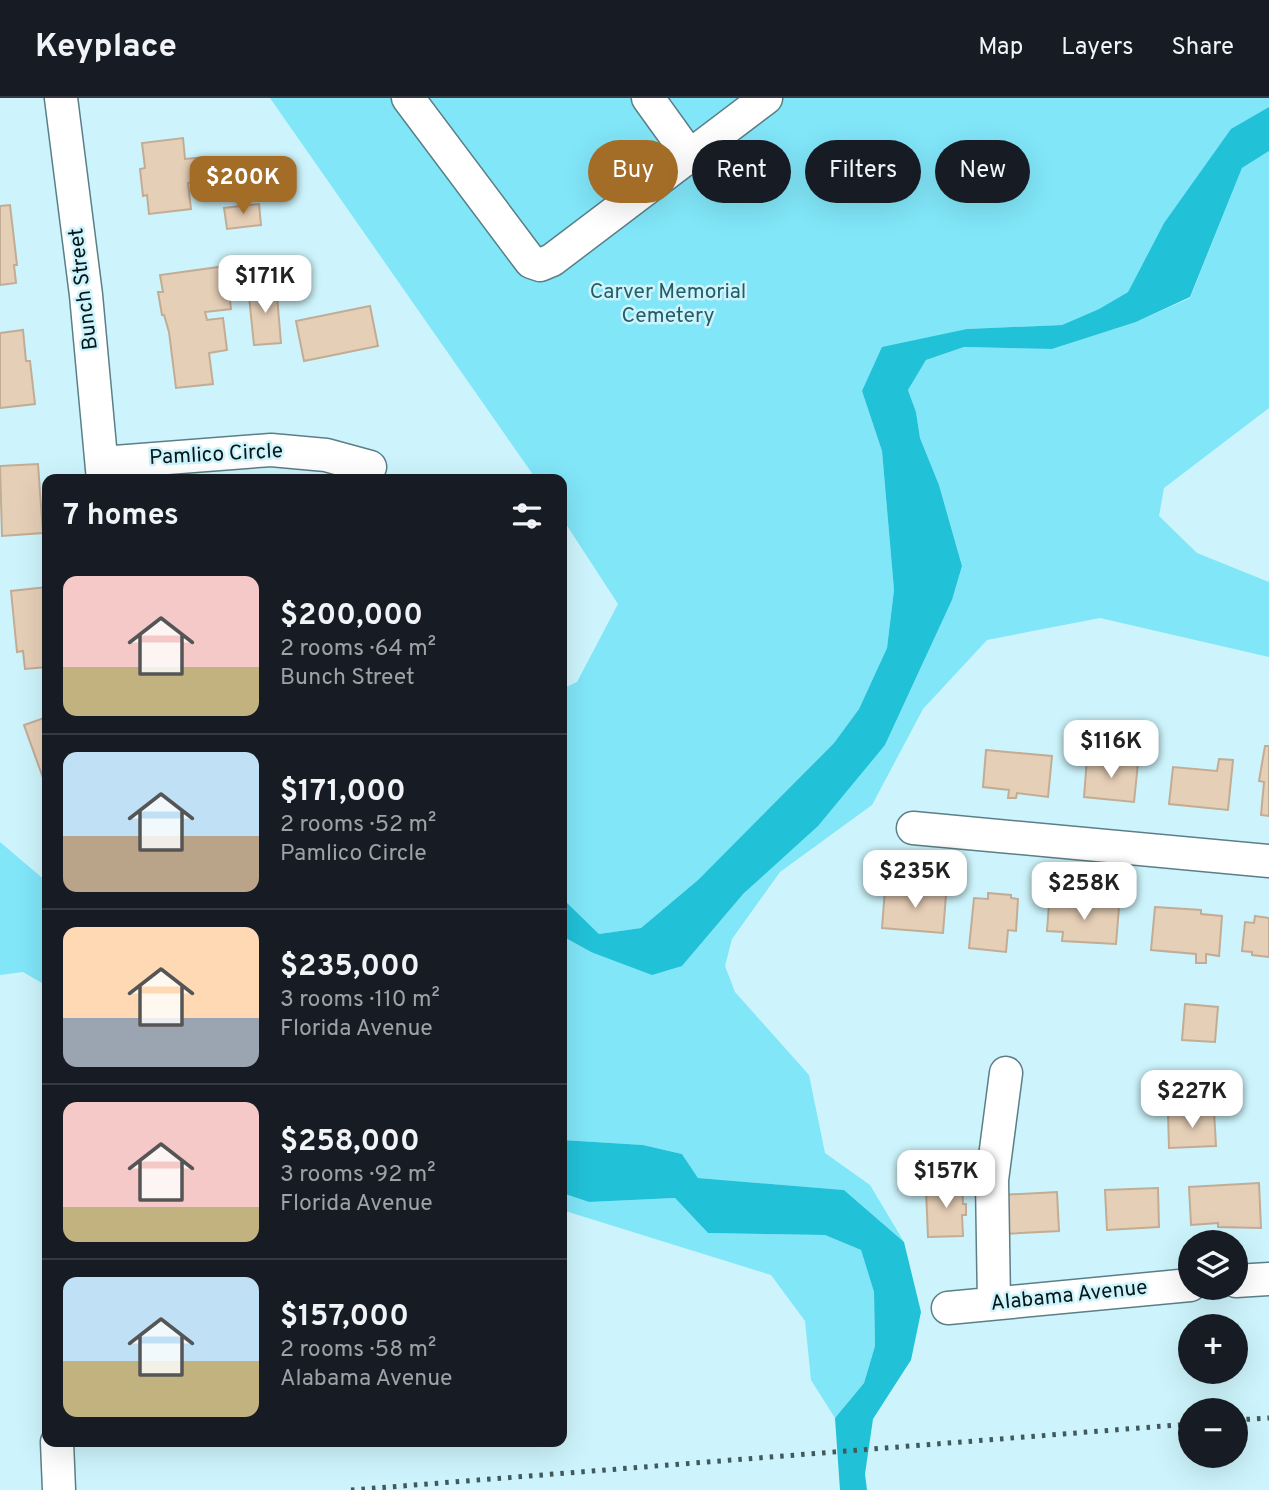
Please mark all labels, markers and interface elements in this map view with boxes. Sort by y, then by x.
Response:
text: Keyplace [35,27,177,69]
text: Map [978,33,1023,63]
text: Layers [1061,33,1133,63]
text: Share [1171,33,1234,63]
chip: Buy [588,140,678,203]
chip: Rent [692,140,791,203]
chip: Filters [805,140,921,203]
chip: New [935,140,1030,203]
pin: $200K [194,156,292,216]
text: $200K [206,164,280,193]
street label: Bunch Street [63,226,105,352]
pin: $171K [216,256,314,315]
text: $171K [234,263,296,292]
park label: Carver Memorial Cemetery [590,279,746,330]
street label: Pamlico Circle [148,438,284,472]
icon: filters [508,497,546,535]
text: 7 homes [63,498,179,535]
text: $200,000 [280,598,423,635]
icon: home [119,604,203,688]
text: 2 rooms · 64 m² [280,635,436,664]
text: Bunch Street [280,664,415,693]
pin: $116K [1062,720,1160,780]
text: $116K [1080,728,1142,757]
text: $171,000 [280,774,406,811]
icon: home [119,780,203,864]
text: 2 rooms · 52 m² [280,811,436,840]
text: Pamlico Circle [280,840,427,869]
pin: $235K [866,850,964,910]
text: $235K [879,858,951,887]
pin: $258K [1035,862,1133,922]
text: $258K [1048,870,1120,899]
text: $235,000 [280,949,420,986]
icon: home [119,955,203,1039]
text: 3 rooms · 110 m² [280,986,440,1015]
text: Florida Avenue [280,1015,433,1044]
pin: $227K [1143,1070,1241,1130]
text: $227K [1157,1078,1227,1107]
text: $258,000 [280,1124,420,1161]
icon: home [119,1130,203,1214]
pin: $157K [897,1150,995,1210]
text: $157K [913,1158,979,1187]
text: 3 rooms · 92 m² [280,1161,436,1190]
text: Florida Avenue [280,1190,433,1219]
map controls [1178,1230,1248,1468]
button: layers [1178,1230,1248,1300]
street label: Alabama Avenue [989,1274,1149,1318]
text: $157,000 [280,1299,409,1336]
icon: home [119,1305,203,1389]
button: + [1178,1314,1248,1384]
text: 2 rooms · 58 m² [280,1336,436,1365]
text: Alabama Avenue [280,1365,452,1394]
button: − [1178,1398,1248,1468]

